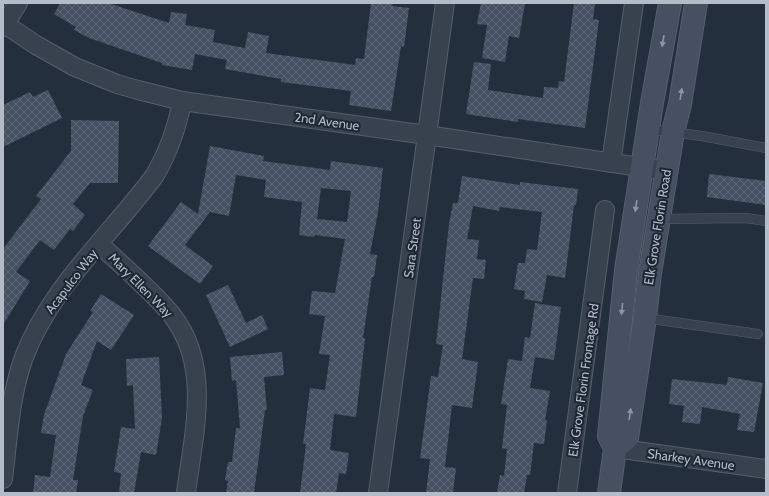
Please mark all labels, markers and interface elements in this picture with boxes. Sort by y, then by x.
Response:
one-way arrow [660,35,666,48]
one-way arrow [678,88,684,100]
street label: 2nd Avenue [293,109,361,134]
street label: Elk Grove Florin Road [640,168,674,286]
one-way arrow [633,200,639,212]
street label: Sara Street [400,216,424,279]
street label: Acapulco Way [41,245,101,317]
street label: Mary Ellen Way [105,249,177,321]
street label: Elk Grove Florin Frontage Rd [564,302,602,458]
one-way arrow [619,303,625,315]
one-way arrow [627,408,633,420]
street label: Sharkey Avenue [646,445,736,473]

